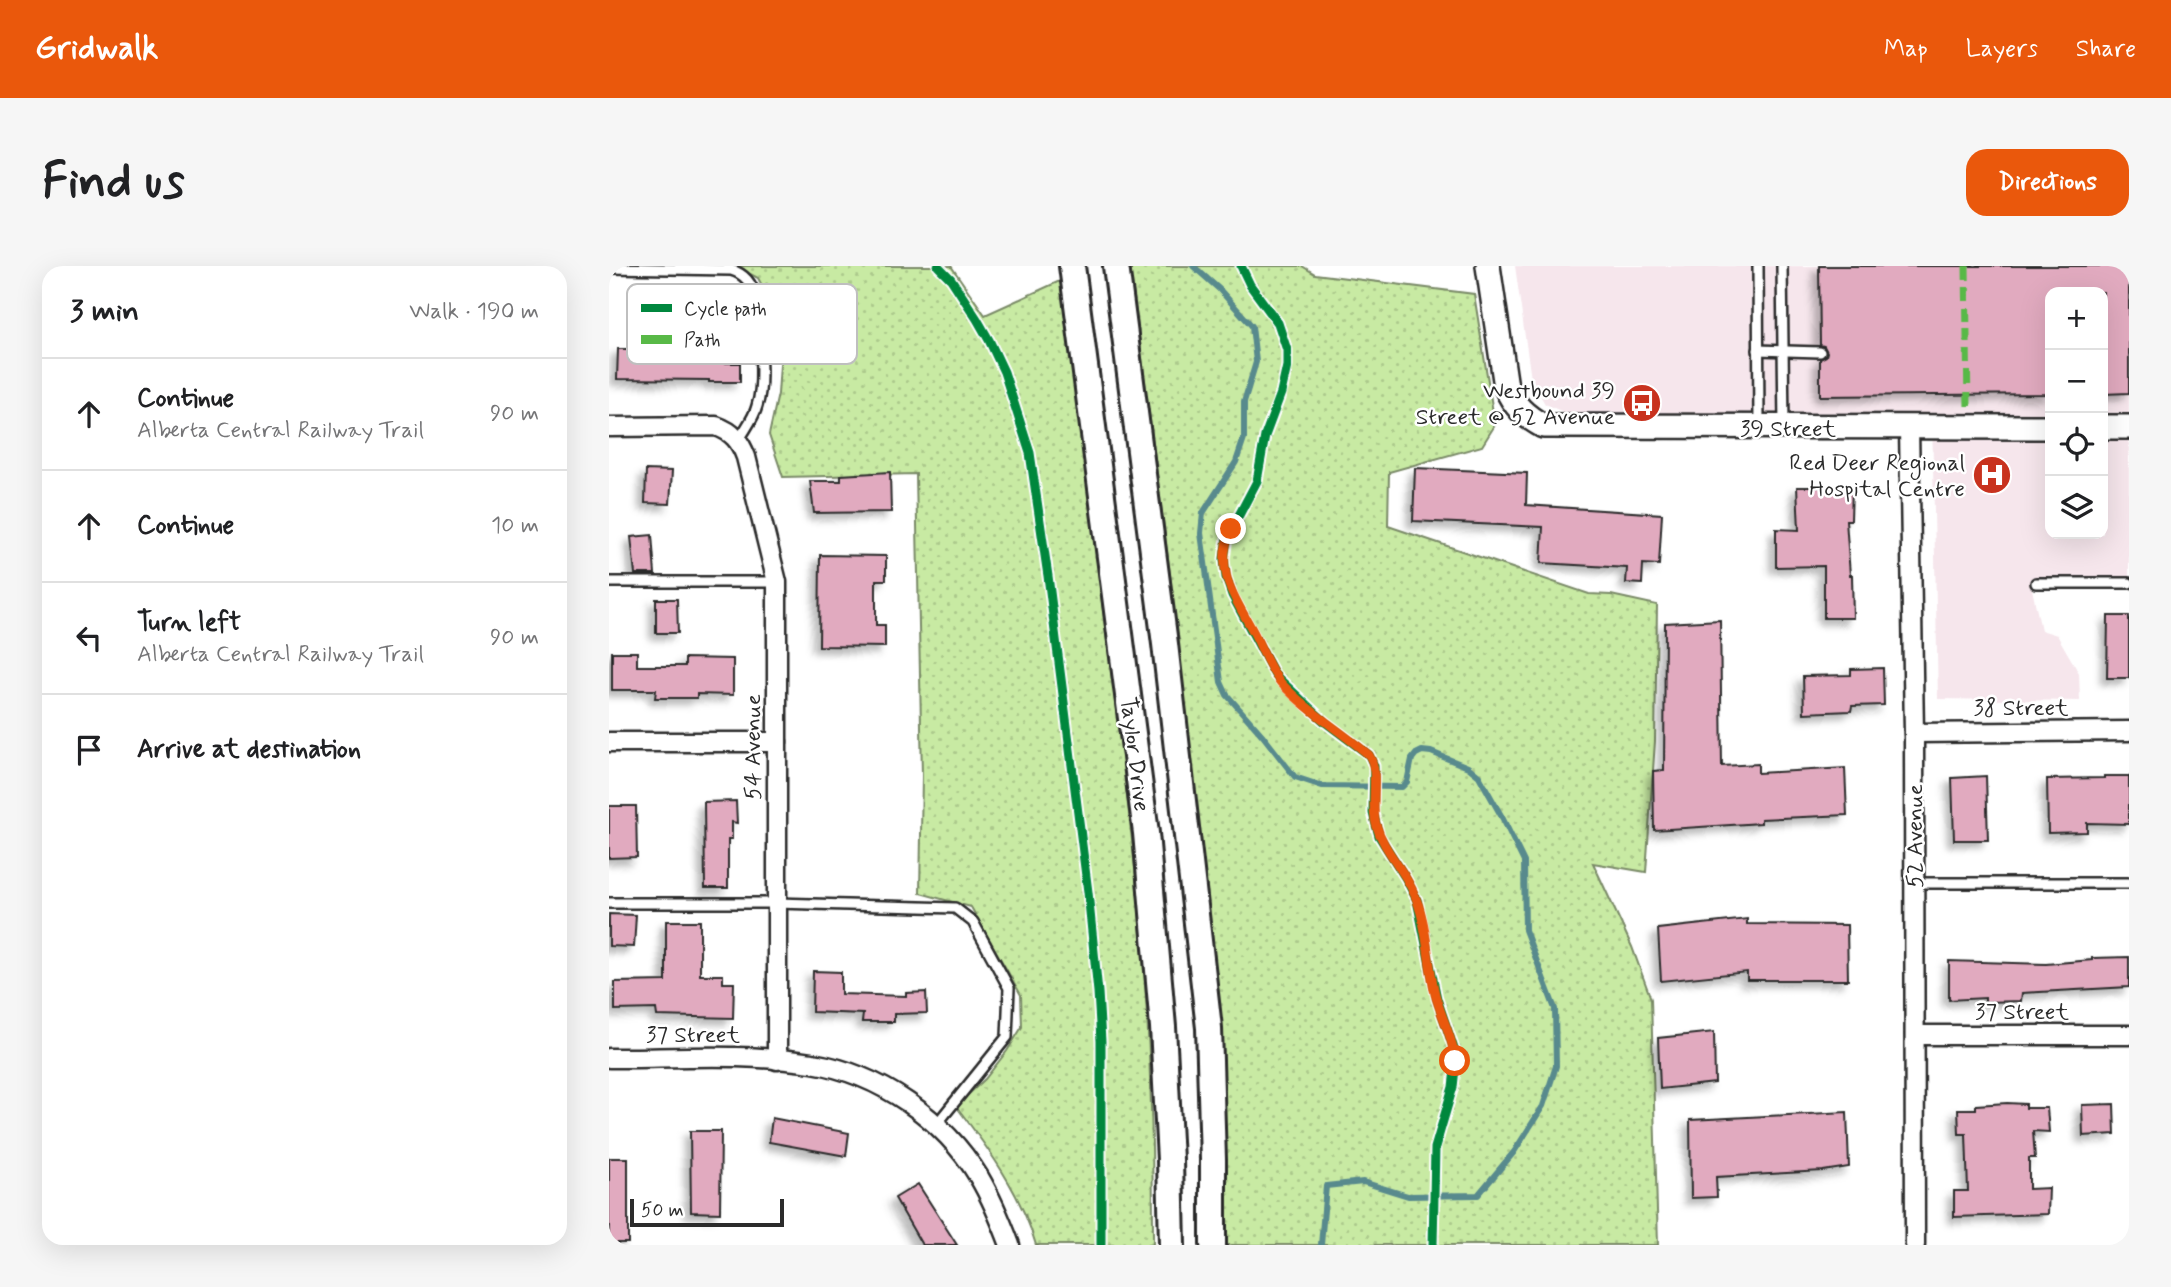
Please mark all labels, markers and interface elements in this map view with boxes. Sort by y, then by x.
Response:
text: Gridwalk [35,27,159,71]
text: Map [1884,34,1928,65]
text: Layers [1966,34,2038,65]
text: Share [2076,34,2136,65]
button: Directions [1966,149,2129,216]
text: Find us [42,150,185,215]
legend [627,284,857,364]
map controls [2045,287,2108,539]
button: + [2045,287,2108,350]
text: 3 min [70,292,139,331]
text: Walk · 190 m [409,297,539,327]
text: Cycle path [684,297,767,322]
text: Path [684,328,721,353]
button: − [2045,350,2108,413]
place label: Westbound 39 Street @ 52 Avenue [1416,377,1615,433]
text: Continue [137,382,234,416]
bus stop icon: Westbound 39 Street @ 52 Avenue [1621,382,1663,424]
icon: ahead [70,395,108,433]
text: 90 m [490,399,539,429]
button: locate [2045,413,2108,476]
street label: 39 Street [1740,415,1837,445]
text: Alberta Central Railway Trail [137,416,424,446]
place label: Red Deer Regional Hospital Centre [1789,449,1965,505]
hospital icon: Red Deer Regional Hospital Centre [1971,454,2013,496]
button: layers [2045,476,2108,539]
icon: ahead [70,507,108,545]
text: Continue [137,509,234,543]
text: 10 m [491,511,539,541]
route end [1215,513,1246,544]
text: Turn left [137,606,241,640]
icon: left [70,619,108,657]
text: 90 m [490,623,539,653]
text: Alberta Central Railway Trail [137,640,424,670]
street label: 54 Avenue [739,694,769,800]
street label: 38 Street [1973,694,2069,724]
street label: Taylor Drive [1112,695,1156,813]
icon: arrive [70,731,108,769]
text: Arrive at destination [137,733,361,767]
street label: 52 Avenue [1901,784,1931,888]
street label: 37 Street [1975,998,2069,1028]
street label: 37 Street [646,1021,740,1051]
route start [1439,1045,1470,1076]
scale bar [630,1196,784,1228]
text: 50 m [641,1198,684,1223]

